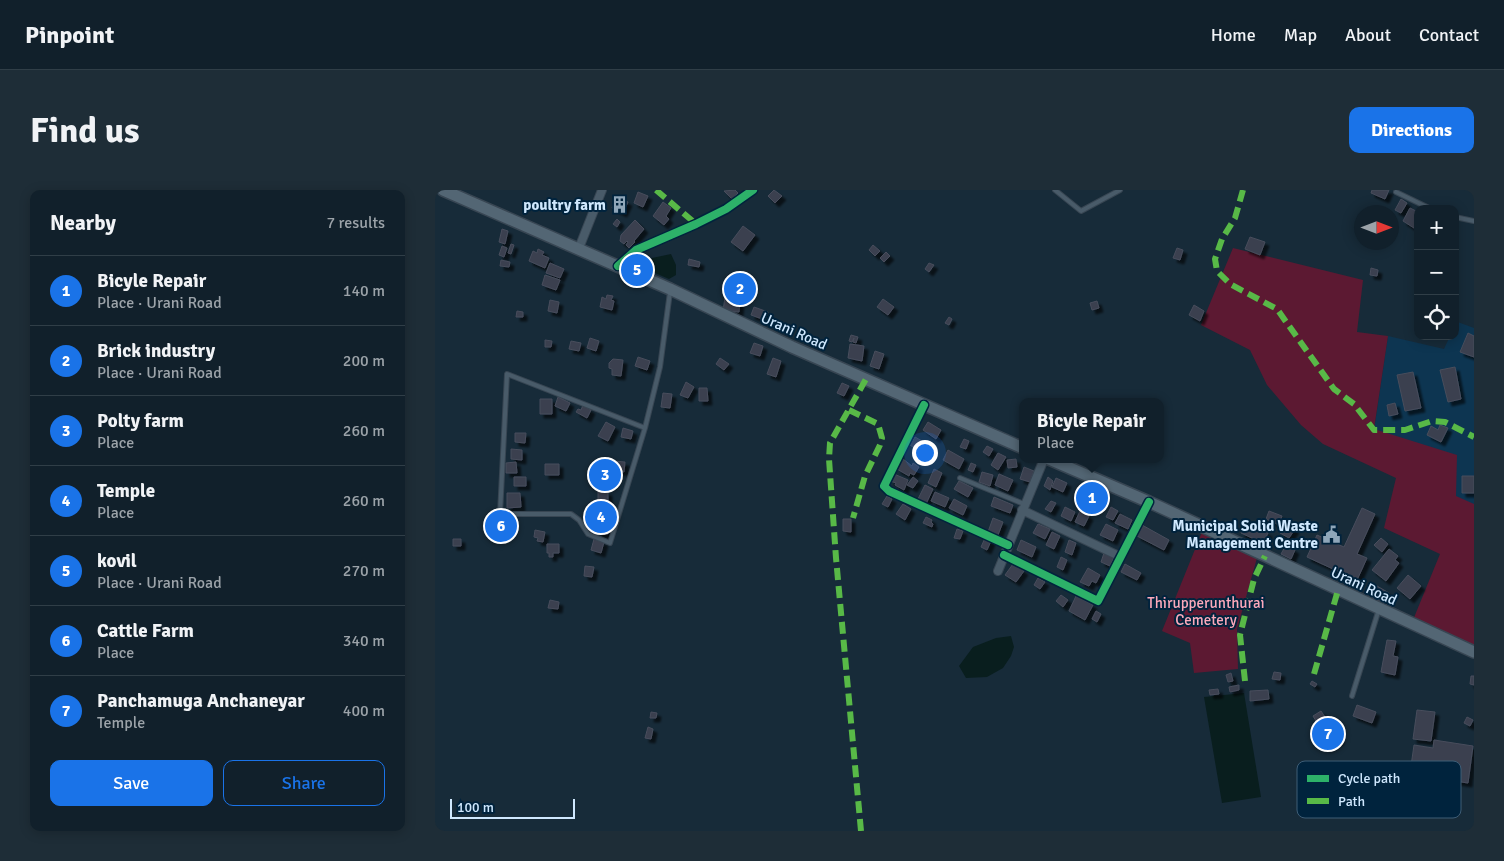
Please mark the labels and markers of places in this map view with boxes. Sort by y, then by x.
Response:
building icon: poultry farm [610,195,630,215]
place label: poultry farm [523,196,606,214]
pin: 5 [621,251,653,289]
pin: 2 [724,270,756,308]
pin: 3 [589,456,621,494]
pin: 1 [1076,479,1108,517]
pin: 4 [585,498,617,536]
pin: 6 [485,507,517,545]
place label: Municipal Solid Waste Management Centre [1172,517,1318,552]
public building icon: Municipal Solid Waste Management Centre [1322,525,1342,545]
pin: 7 [1312,715,1344,753]

